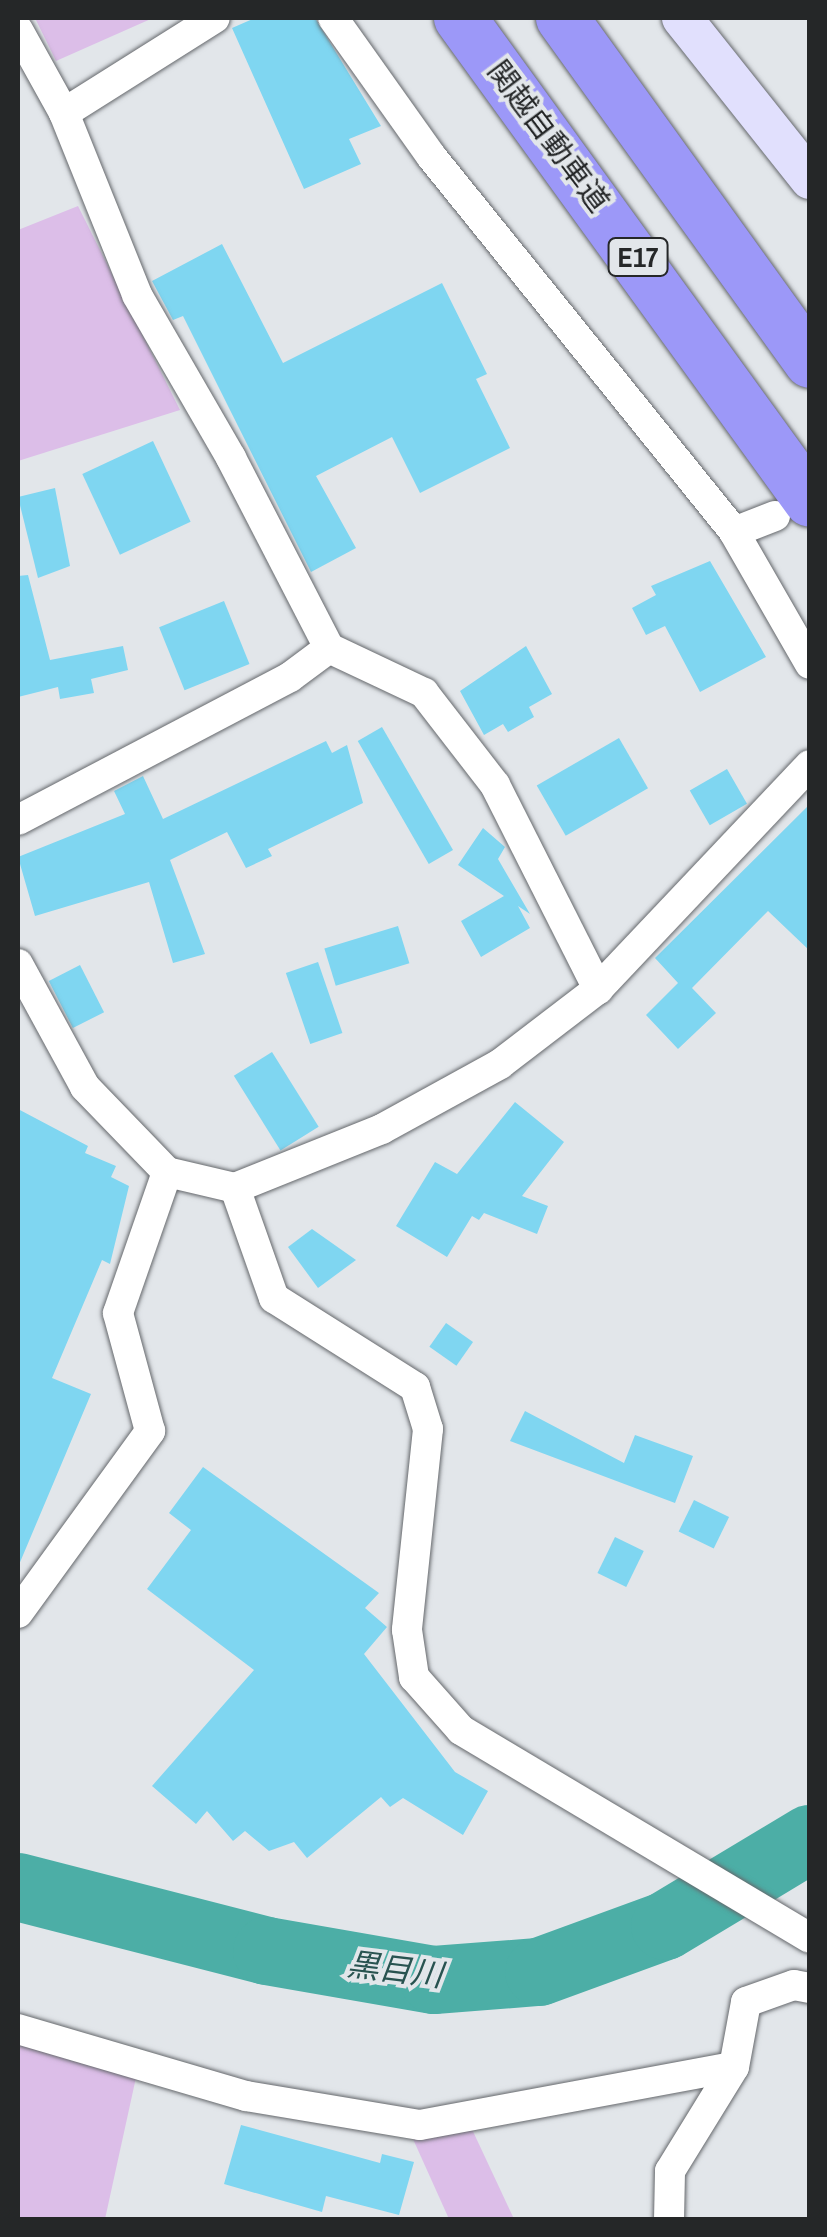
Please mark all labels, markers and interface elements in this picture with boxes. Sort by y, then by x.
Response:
street label: 関越自動車道 [480,53,618,219]
road number: E17 [606,234,670,280]
water label: 黒目川 [345,1945,445,1995]

